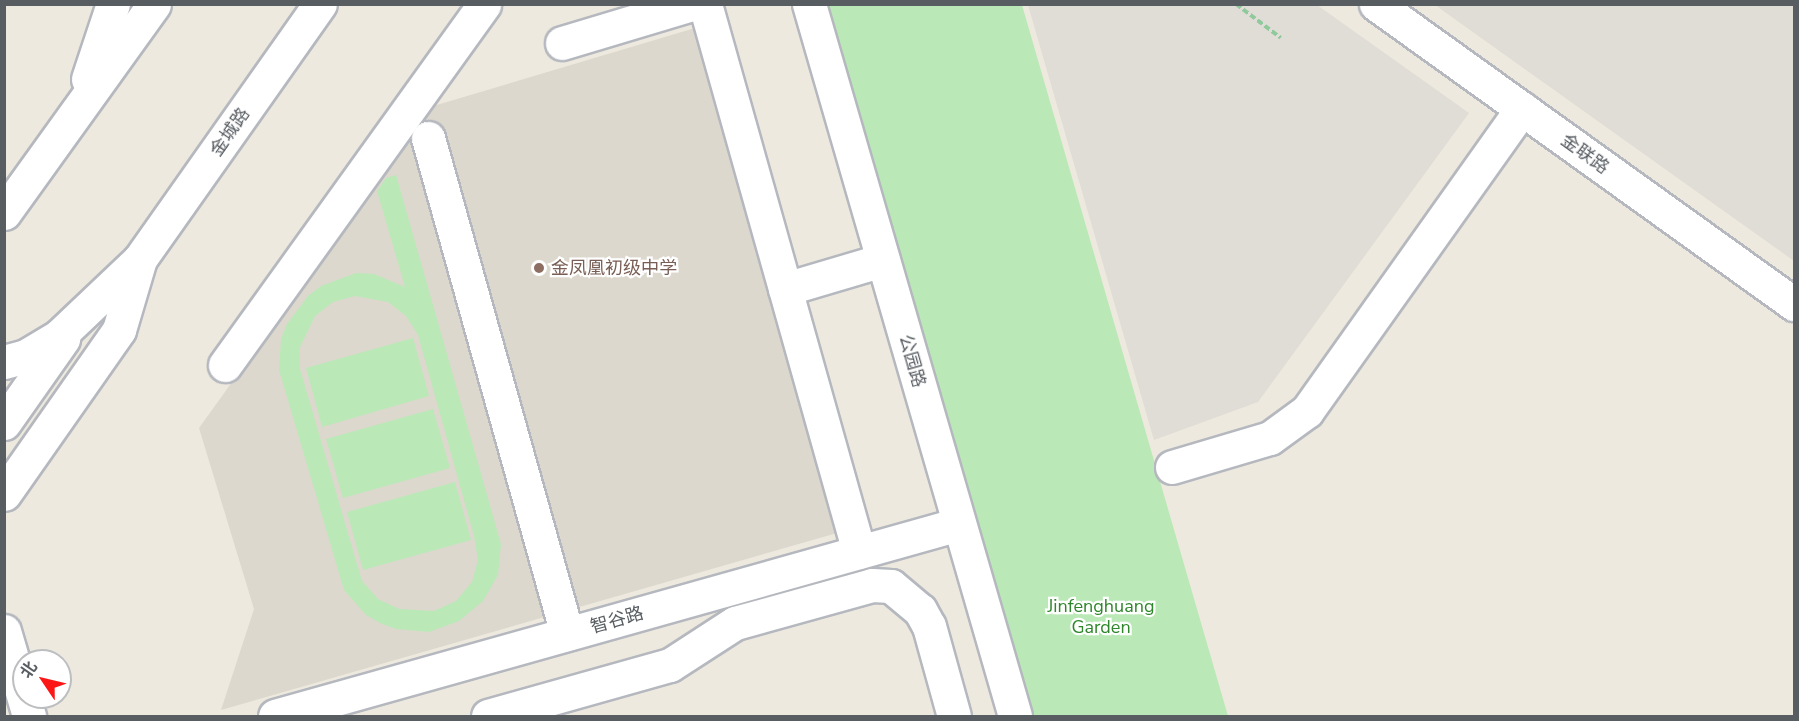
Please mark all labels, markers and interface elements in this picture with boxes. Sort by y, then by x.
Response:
street label: 金城路 [206,104,254,160]
street label: 金联路 [1557,129,1613,179]
place label: 金凤凰初级中学 [551,257,677,279]
marker: 金凤凰初级中学 [532,261,546,275]
street label: 公园路 [894,332,930,390]
park label: Jinfenghuang Garden [1048,596,1154,638]
street label: 智谷路 [588,602,646,638]
north arrow [12,649,72,709]
text: 北 [15,657,42,683]

